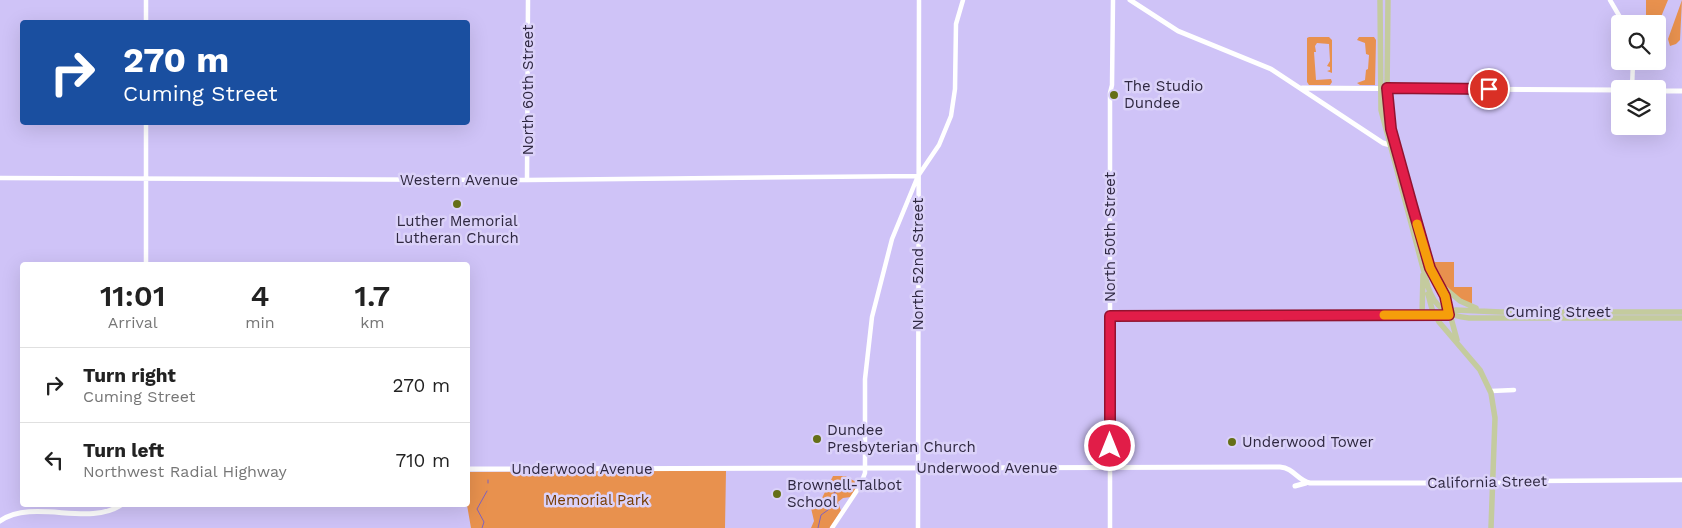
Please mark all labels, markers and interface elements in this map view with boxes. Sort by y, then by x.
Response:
map controls [1611,15,1666,135]
button: search [1611,15,1666,70]
street label: North 60th Street [519,24,537,155]
text: 270 m [123,39,229,81]
icon: right [40,40,105,105]
pin [1468,68,1510,110]
icon: arrive [1475,75,1503,103]
place label: The Studio Dundee [1124,77,1203,112]
button: layers [1611,80,1666,135]
text: Cuming Street [123,81,278,106]
marker: The Studio Dundee [1108,89,1120,101]
street label: Western Avenue [400,171,518,189]
street label: North 50th Street [1101,171,1119,302]
street label: North 52nd Street [909,197,927,330]
marker: Luther Memorial Lutheran Church [451,198,463,210]
place label: Luther Memorial Lutheran Church [395,212,519,247]
text: 11:01 [100,278,165,313]
text: 4 [250,278,269,313]
text: 1.7 [355,278,390,313]
street label: Cuming Street [1505,303,1611,321]
text: Arrival [108,313,158,332]
text: min [245,313,275,332]
text: km [360,313,385,332]
text: Turn right [83,364,176,387]
icon: right [40,371,68,399]
text: 270 m [393,374,450,397]
text: Cuming Street [83,387,195,406]
position arrow [1083,419,1135,471]
place label: Dundee Presbyterian Church [827,421,976,456]
marker: Dundee Presbyterian Church [811,433,823,445]
place label: Underwood Tower [1242,433,1374,451]
marker: Underwood Tower [1226,436,1238,448]
text: Turn left [83,439,164,462]
icon: left [40,446,68,474]
text: 710 m [396,449,450,472]
street label: Underwood Avenue [916,459,1058,477]
street label: Underwood Avenue [511,460,653,478]
text: Northwest Radial Highway [83,462,287,481]
street label: California Street [1427,472,1548,492]
place label: Brownell-Talbot School [787,476,903,511]
marker: Brownell-Talbot School [771,488,783,500]
park label: Memorial Park [545,491,650,509]

